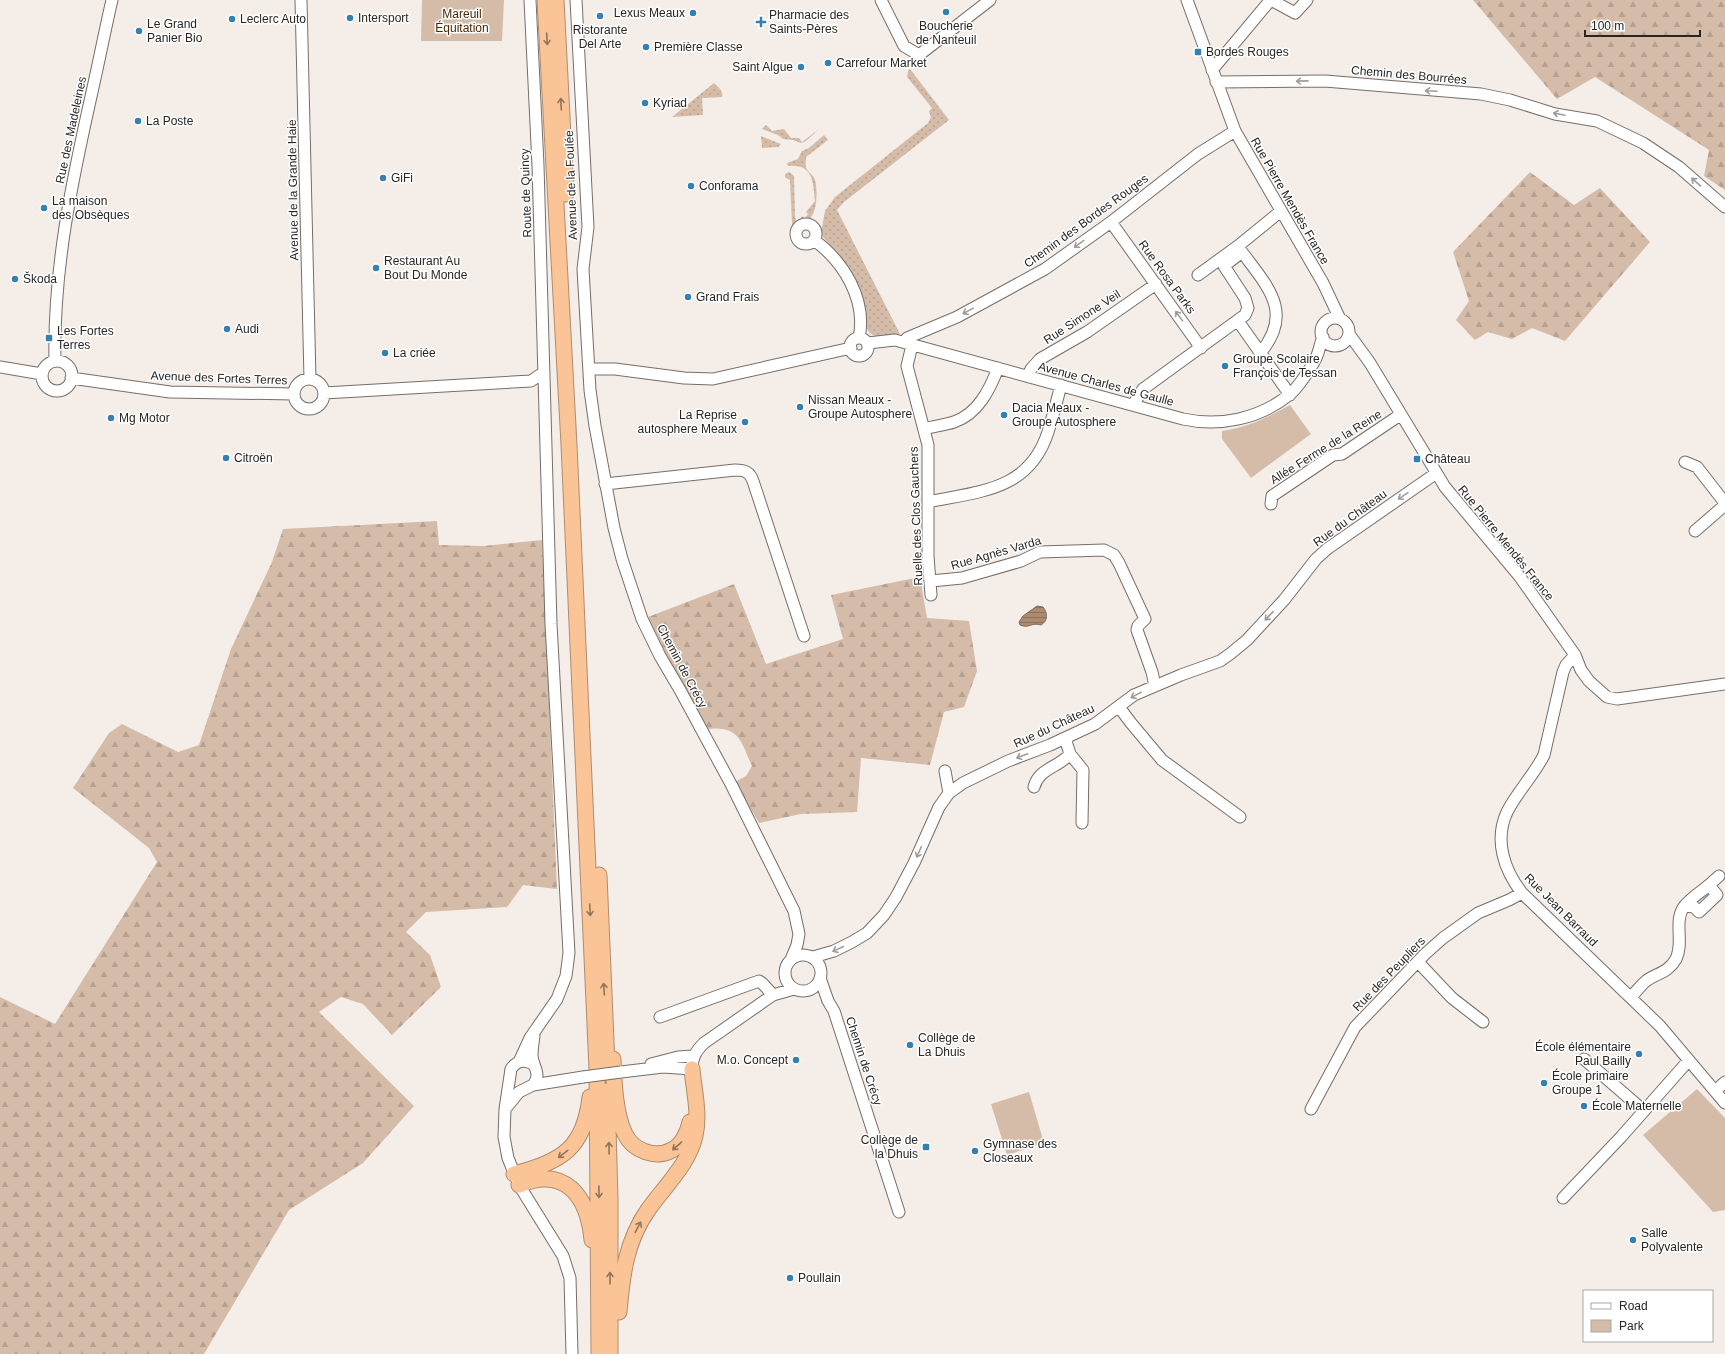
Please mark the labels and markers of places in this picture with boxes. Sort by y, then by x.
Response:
place label: Lexus Meaux [614,6,685,20]
marker: Boucherie de Nanteuil [941,7,951,17]
marker: Lexus Meaux [688,8,698,18]
place label: Pharmacie des Saints-Pères [769,8,849,36]
place label: Intersport [358,11,409,25]
marker: Ristorante Del Arte [595,11,605,21]
place label: Leclerc Auto [240,12,306,26]
marker: Intersport [345,13,355,23]
marker: Leclerc Auto [227,14,237,24]
place label: Le Grand Panier Bio [147,17,203,45]
marker: Pharmacie des Saints-Pères [756,17,766,27]
place label: Boucherie de Nanteuil [916,19,976,47]
place label: Ristorante Del Arte [573,23,628,51]
marker: Le Grand Panier Bio [134,26,144,36]
place label: Première Classe [654,40,743,54]
marker: Première Classe [641,42,651,52]
place label: Bordes Rouges [1206,45,1289,59]
marker: Bordes Rouges [1193,47,1203,57]
place label: Carrefour Market [836,56,927,70]
marker: Carrefour Market [823,58,833,68]
place label: Saint Algue [732,60,793,74]
marker: Saint Algue [796,62,806,72]
place label: Kyriad [653,96,687,110]
marker: Kyriad [640,98,650,108]
place label: La Poste [146,114,194,128]
marker: La Poste [133,116,143,126]
place label: GiFi [391,171,413,185]
marker: GiFi [378,173,388,183]
place label: Conforama [699,179,759,193]
marker: Conforama [686,181,696,191]
place label: La maison des Obsèques [52,194,129,222]
marker: La maison des Obsèques [39,203,49,213]
place label: Restaurant Au Bout Du Monde [384,254,468,282]
marker: Restaurant Au Bout Du Monde [371,263,381,273]
place label: Škoda [23,271,57,286]
marker: Škoda [10,274,20,284]
place label: Grand Frais [696,290,759,304]
marker: Grand Frais [683,292,693,302]
place label: Audi [235,322,259,336]
place label: Les Fortes Terres [57,324,114,352]
marker: Audi [222,324,232,334]
marker: Les Fortes Terres [44,333,54,343]
place label: La criée [393,346,436,360]
marker: La criée [380,348,390,358]
place label: Groupe Scolaire François de Tessan [1233,352,1337,380]
marker: Groupe Scolaire François de Tessan [1220,361,1230,371]
place label: Nissan Meaux - Groupe Autosphere [808,393,912,421]
place label: Dacia Meaux - Groupe Autosphere [1012,401,1116,429]
marker: Nissan Meaux - Groupe Autosphere [795,402,805,412]
place label: La Reprise autosphere Meaux [638,408,737,436]
marker: Dacia Meaux - Groupe Autosphere [999,410,1009,420]
place label: Mg Motor [119,411,170,425]
marker: Mg Motor [106,413,116,423]
marker: La Reprise autosphere Meaux [740,417,750,427]
place label: Citroën [234,451,273,465]
place label: Château [1425,452,1470,466]
marker: Citroën [221,453,231,463]
marker: Château [1412,454,1422,464]
place label: Collège de La Dhuis [918,1031,976,1059]
place label: École élémentaire Paul Bailly [1535,1039,1631,1068]
marker: Collège de La Dhuis [905,1040,915,1050]
marker: École élémentaire Paul Bailly [1634,1049,1644,1059]
place label: M.o. Concept [717,1053,789,1067]
marker: M.o. Concept [791,1055,801,1065]
place label: École primaire Groupe 1 [1552,1068,1629,1097]
marker: École primaire Groupe 1 [1539,1078,1549,1088]
place label: École Maternelle [1592,1098,1682,1113]
marker: École Maternelle [1579,1101,1589,1111]
place label: Collège de la Dhuis [861,1133,918,1161]
place label: Gymnase des Closeaux [983,1137,1057,1165]
marker: Collège de la Dhuis [921,1142,931,1152]
marker: Gymnase des Closeaux [970,1146,980,1156]
place label: Salle Polyvalente [1641,1226,1703,1254]
marker: Salle Polyvalente [1628,1235,1638,1245]
place label: Poullain [798,1271,841,1285]
marker: Poullain [785,1273,795,1283]

